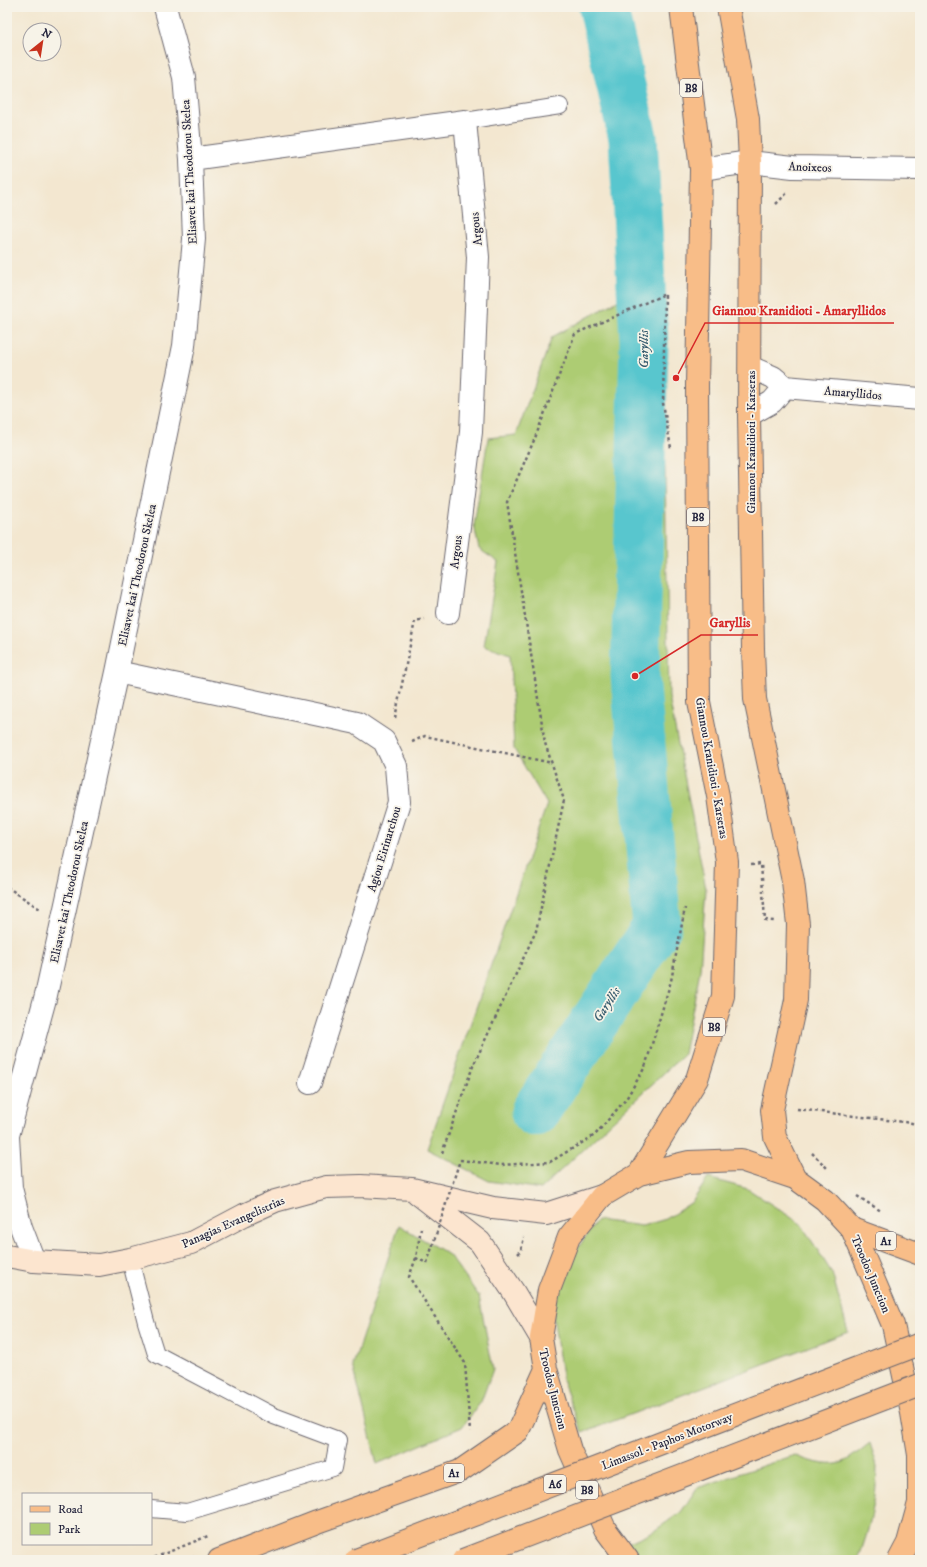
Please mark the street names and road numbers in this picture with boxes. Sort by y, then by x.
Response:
road number: B8 [680,79,702,97]
street label: Elisavet kai Theodorou Skelea [178,98,201,245]
street label: Anoixeos [788,159,832,176]
street label: Argous [467,211,486,246]
street label: Giannou Kranidioti - Karseras [744,370,759,514]
street label: Amaryllidos [823,384,882,403]
street label: Elisavet kai Theodorou Skelea [115,502,160,648]
road number: B8 [687,508,709,526]
street label: Argous [447,534,466,570]
street label: Giannou Kranidioti - Karseras [692,696,731,840]
street label: Agiou Eirinarchou [364,804,405,894]
street label: Elisavet kai Theodorou Skelea [47,819,92,965]
road number: B8 [703,1018,725,1036]
street label: Panagias Evangelistrias [179,1193,287,1252]
road number: A1 [876,1232,896,1250]
street label: Troodos Junction [847,1233,894,1316]
street label: Troodos Junction [535,1347,570,1432]
street label: Limassol - Paphos Motorway [600,1409,735,1473]
road number: A1 [444,1464,464,1482]
road number: A6 [544,1475,566,1493]
road number: B8 [576,1481,598,1499]

